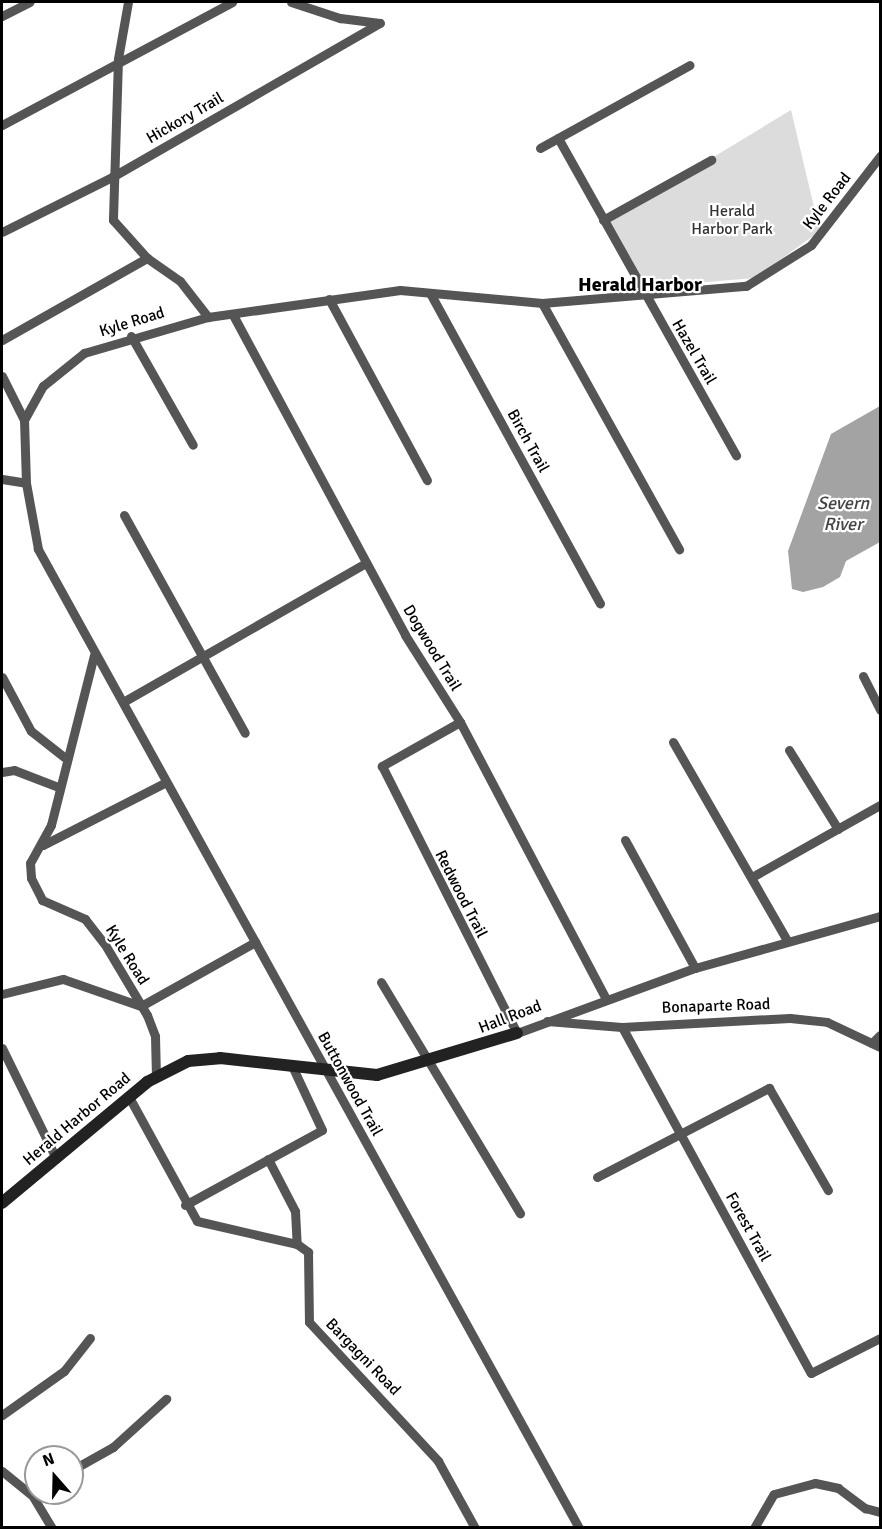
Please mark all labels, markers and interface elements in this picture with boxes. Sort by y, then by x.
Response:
street label: Hickory Trail [143,88,227,148]
street label: Kyle Road [799,169,855,233]
park label: Herald Harbor Park [691,201,773,239]
district label: Herald Harbor [578,272,702,296]
street label: Kyle Road [97,303,167,341]
street label: Hazel Trail [668,316,720,388]
street label: Birch Trail [503,406,553,476]
water label: Severn River [817,493,869,536]
street label: Dogwood Trail [399,601,465,695]
street label: Redwood Trail [431,847,491,941]
street label: Kyle Road [101,921,153,989]
street label: Bonaparte Road [661,995,771,1017]
street label: Hall Road [476,996,544,1038]
street label: Buttonwood Trail [313,1028,387,1140]
street label: Herald Harbor Road [19,1068,135,1170]
street label: Forest Trail [721,1189,775,1265]
street label: Bargagni Road [322,1315,404,1399]
north arrow [24,1445,84,1505]
text: N [40,1449,57,1471]

